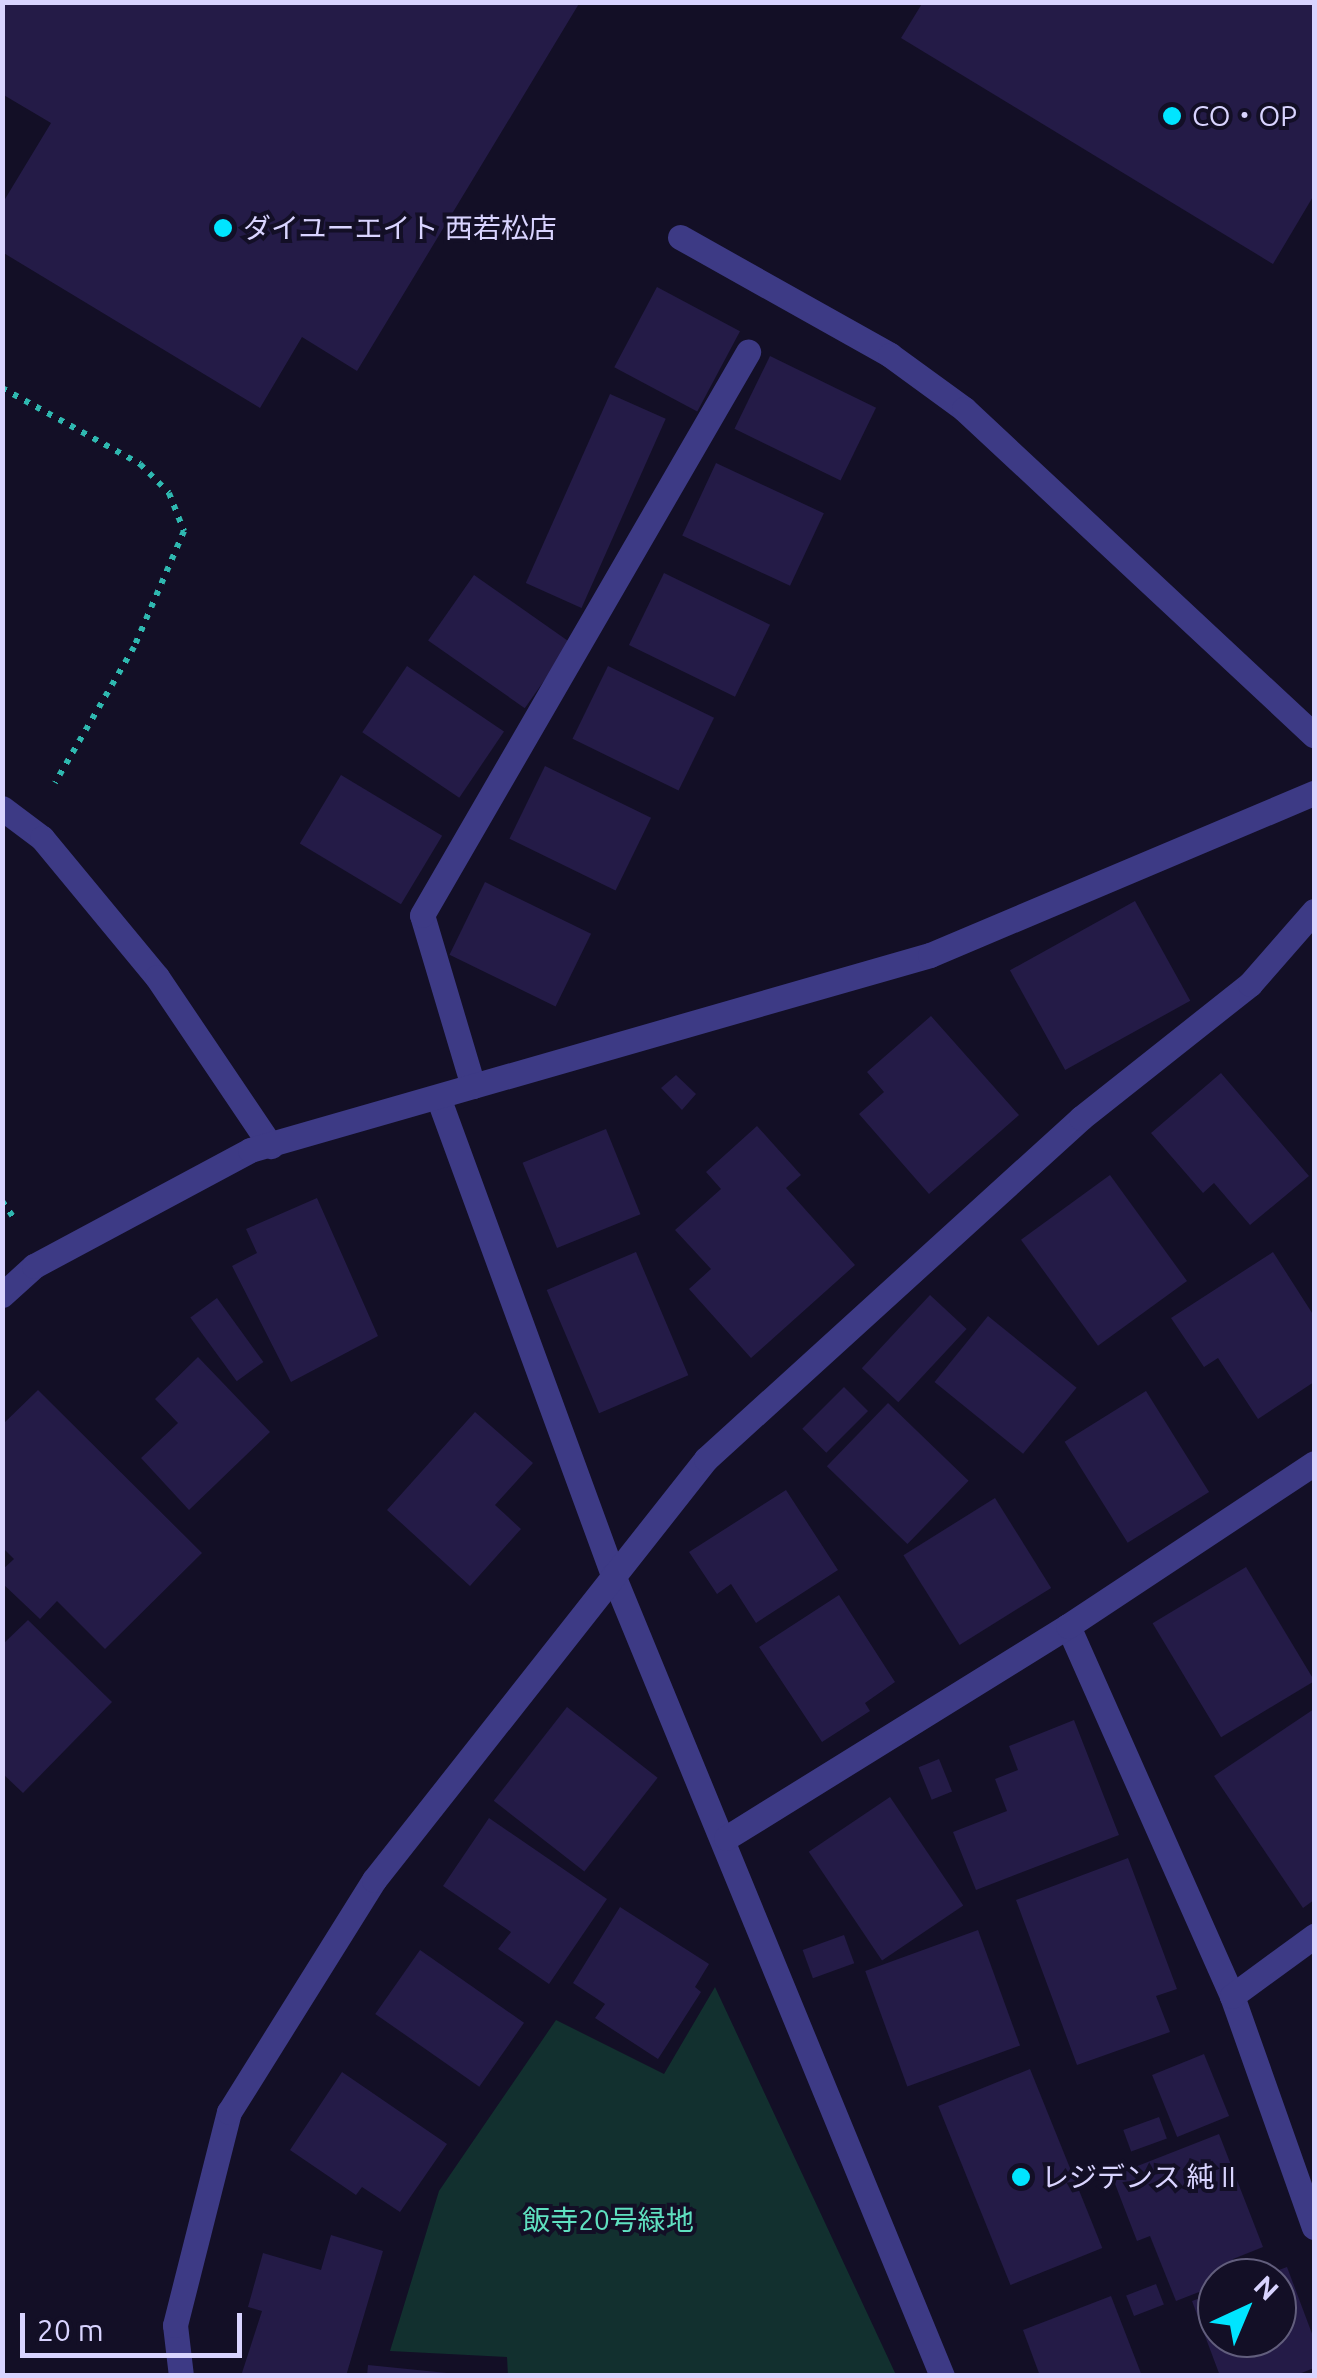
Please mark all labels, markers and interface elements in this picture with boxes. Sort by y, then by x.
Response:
place label: CO・OP [1192,99,1297,133]
marker: CO・OP [1161,105,1183,127]
place label: ダイユーエイト 西若松店 [243,211,557,245]
marker: ダイユーエイト 西若松店 [212,217,234,239]
place label: レジデンス 純 II [1041,2160,1236,2194]
marker: レジデンス 純 II [1010,2166,1032,2188]
park label: 飯寺20号緑地 [522,2203,694,2237]
north arrow [1197,2258,1297,2358]
text: N [1249,2269,1285,2306]
scale bar [25,2293,248,2355]
text: 20 m [37,2313,104,2347]

